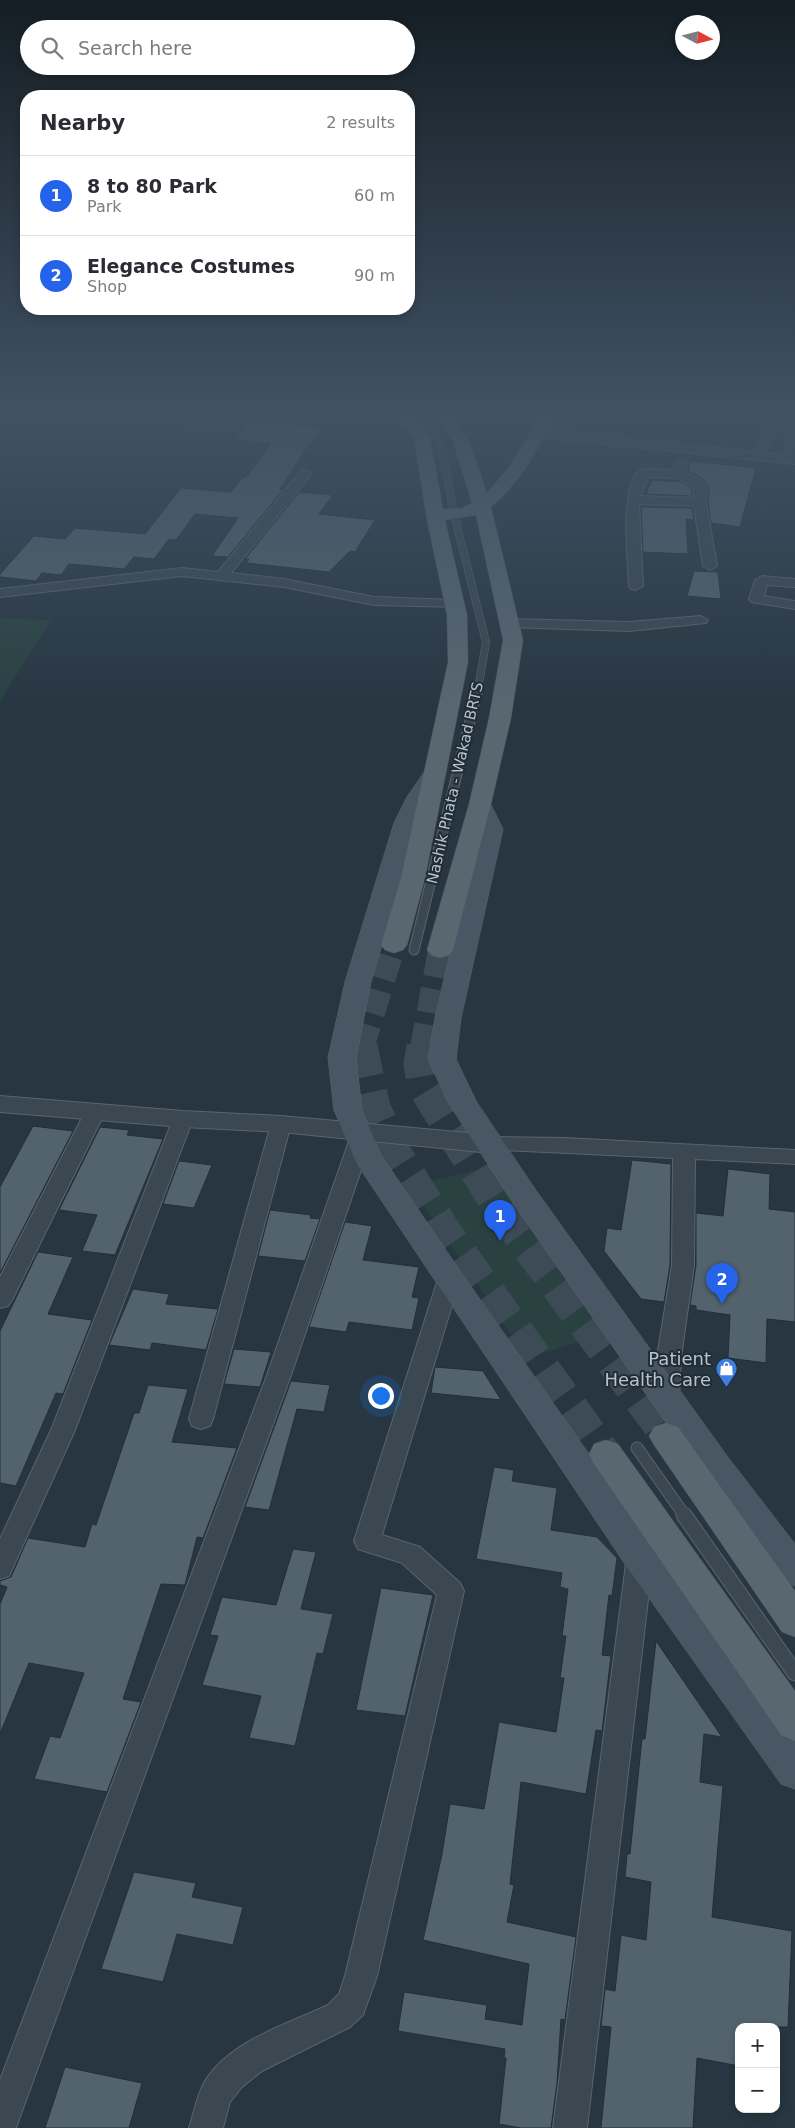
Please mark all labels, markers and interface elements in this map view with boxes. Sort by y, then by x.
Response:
north arrow [675,15,720,60]
search box [20,20,415,75]
icon: search [38,34,66,62]
text: Search here [78,37,192,59]
text: Nearby [40,111,125,135]
text: 2 results [326,113,395,132]
text: 8 to 80 Park [87,175,217,197]
text: 1 [50,186,62,205]
text: 60 m [354,186,395,205]
text: Park [87,197,122,216]
text: Elegance Costumes [87,255,295,277]
text: 2 [50,266,62,285]
text: 90 m [354,266,395,285]
text: Shop [87,277,127,296]
street label: Nashik Phata - Wakad BRTS [423,680,487,886]
pin: 1 [484,1200,516,1241]
pin: 2 [706,1263,738,1304]
place label: Patient Health Care [604,1348,711,1390]
shop icon: Patient Health Care [715,1356,739,1387]
your location [368,1383,394,1409]
map controls [735,2023,780,2113]
button: + [735,2023,780,2068]
button: − [735,2068,780,2113]

